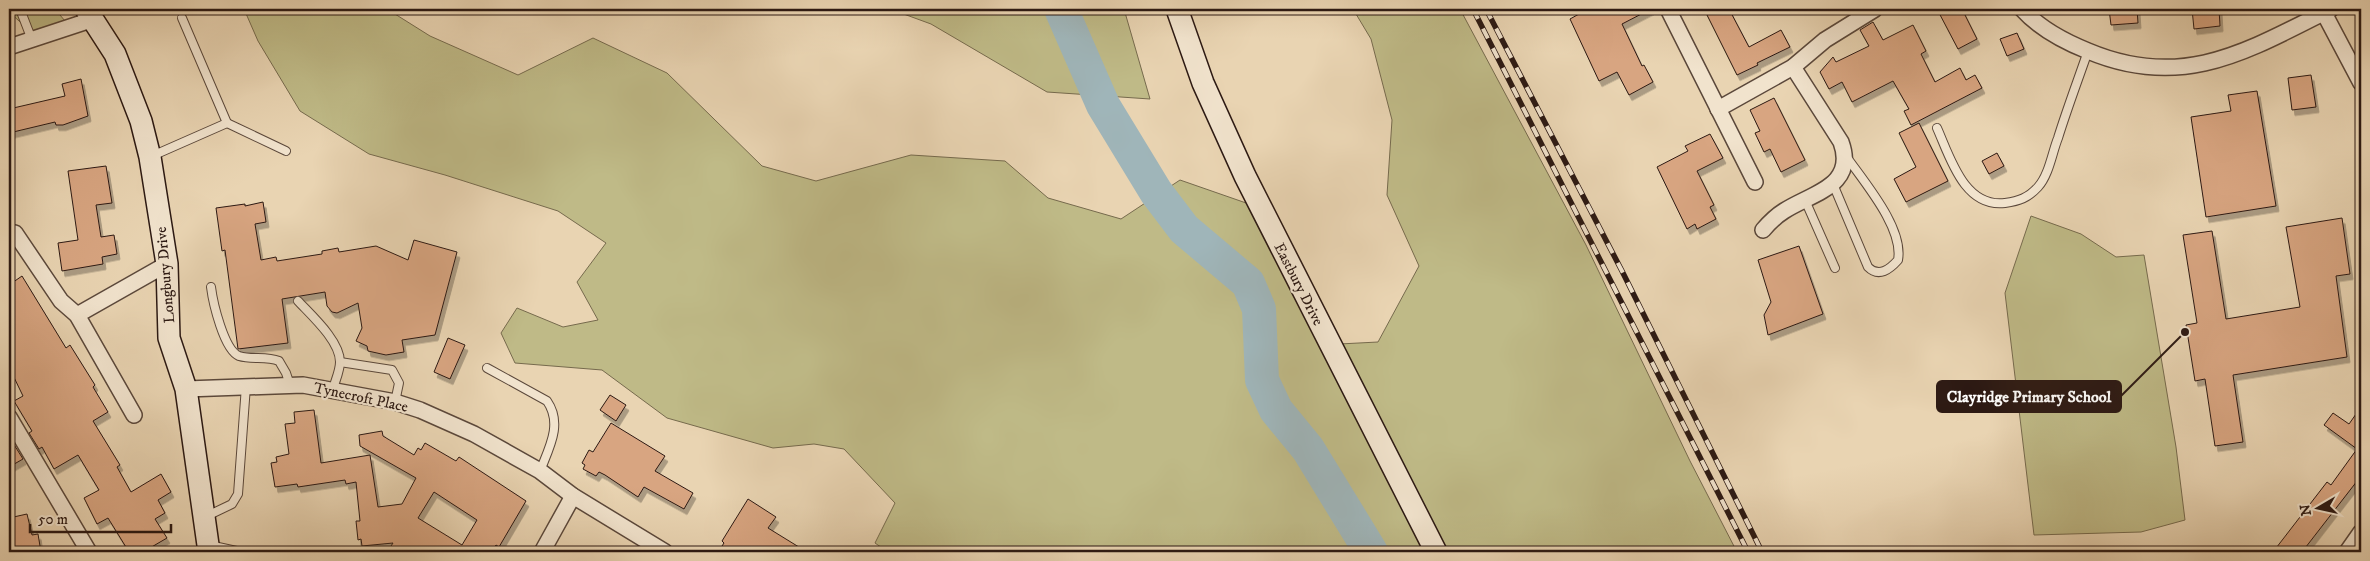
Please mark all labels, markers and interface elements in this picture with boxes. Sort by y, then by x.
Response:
street label: Longbury Drive [152,226,179,324]
street label: Eastbury Drive [1270,240,1328,329]
street label: Tynecroft Place [312,378,410,417]
callout: Clayridge Primary School [1937,381,2121,412]
text: Clayridge Primary School [1947,387,2113,407]
north arrow [2292,484,2342,534]
scale bar [30,501,171,533]
text: N [2296,502,2316,517]
text: 50 m [38,510,68,529]

